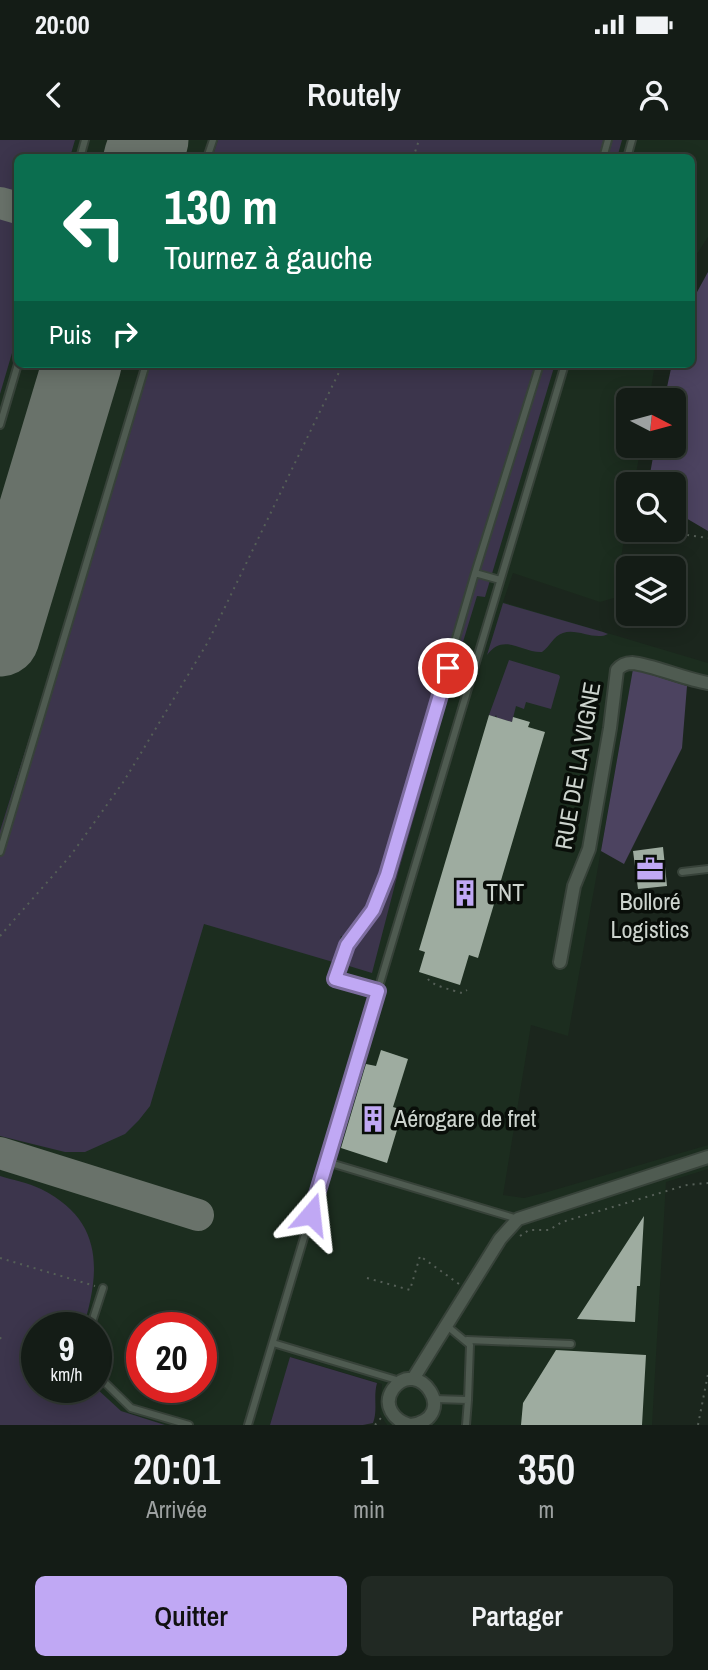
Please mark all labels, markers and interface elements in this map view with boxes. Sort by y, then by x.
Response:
text: 20:00 [35,7,90,42]
text: Routely [307,73,401,116]
icon: back [35,76,73,114]
icon: person [635,76,673,114]
text: 130 m [164,173,278,239]
icon: left [49,182,140,273]
text: Tournez à gauche [164,236,373,279]
icon: right [106,315,144,353]
text: Puis [49,317,92,352]
north arrow [616,388,686,458]
map controls [616,388,686,626]
button: search [616,472,686,542]
button: layers [616,556,686,626]
pin [418,638,478,698]
icon: arrive [429,649,467,687]
street label: RUE DE LA VIGNE [547,680,607,852]
office icon: Bolloré Logistics [635,854,665,884]
place label: TNT [486,876,524,908]
building icon: TNT [450,878,480,908]
place label: Bolloré Logistics [611,885,689,945]
place label: Aérogare de fret [393,1102,537,1134]
building icon: Aérogare de fret [358,1104,388,1134]
position arrow [274,1177,348,1251]
speed limit sign: 20 [126,1312,217,1403]
text: 9 [59,1325,74,1372]
text: km/h [51,1362,83,1387]
text: 20:01 [133,1441,220,1497]
text: 1 [359,1441,379,1497]
text: 350 [518,1441,575,1497]
text: Arrivée [146,1494,207,1525]
text: min [353,1494,385,1525]
text: m [539,1494,554,1525]
button: Quitter [35,1576,347,1656]
button: Partager [361,1576,673,1656]

